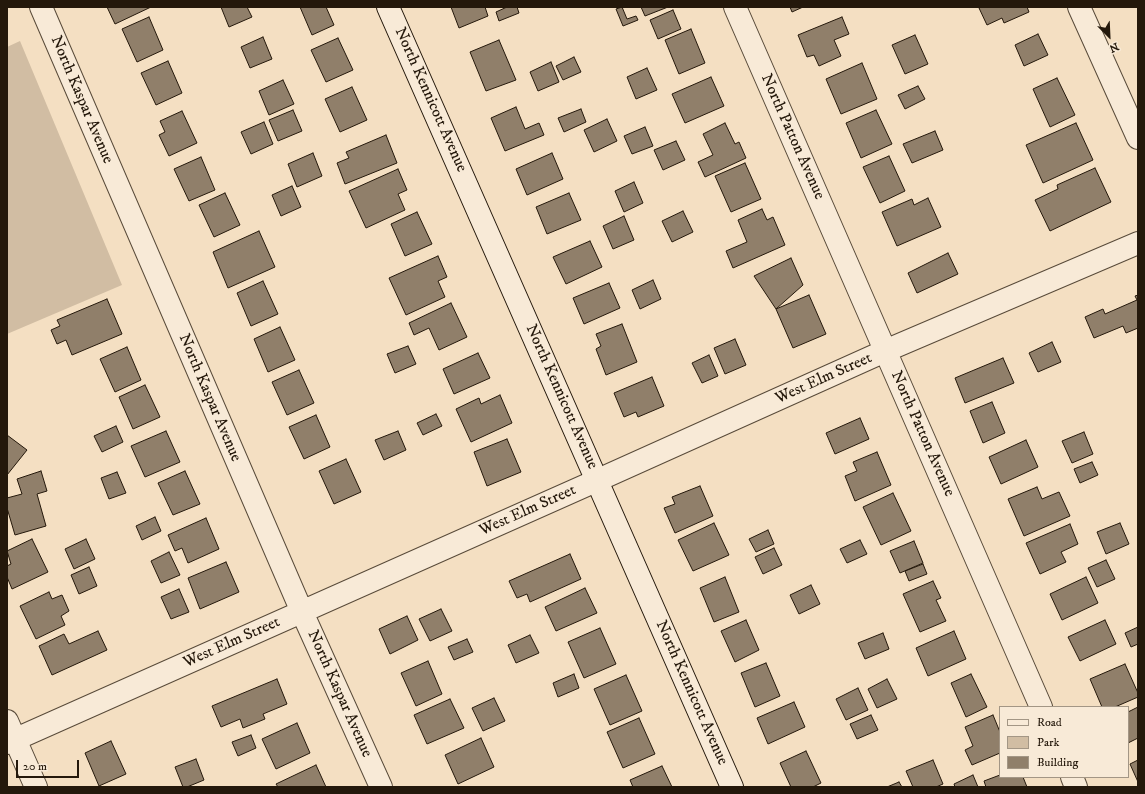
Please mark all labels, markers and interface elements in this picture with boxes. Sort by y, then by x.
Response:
north arrow [1089,16,1129,56]
street label: North Kennicott Avenue [389,25,471,175]
street label: North Kaspar Avenue [45,33,117,167]
text: N [1107,39,1121,55]
street label: North Patton Avenue [756,71,828,203]
street label: North Kennicott Avenue [520,322,602,472]
street label: North Kaspar Avenue [173,331,245,465]
street label: West Elm Street [773,349,875,409]
street label: North Patton Avenue [886,368,958,500]
street label: West Elm Street [477,481,579,541]
street label: West Elm Street [181,613,283,673]
street label: North Kennicott Avenue [650,618,732,768]
street label: North Kaspar Avenue [302,627,376,761]
legend [999,706,1129,778]
text: Road [1037,715,1062,730]
text: Park [1037,735,1059,750]
scale bar [18,752,81,778]
text: Building [1037,755,1078,770]
text: 20 m [23,759,47,774]

